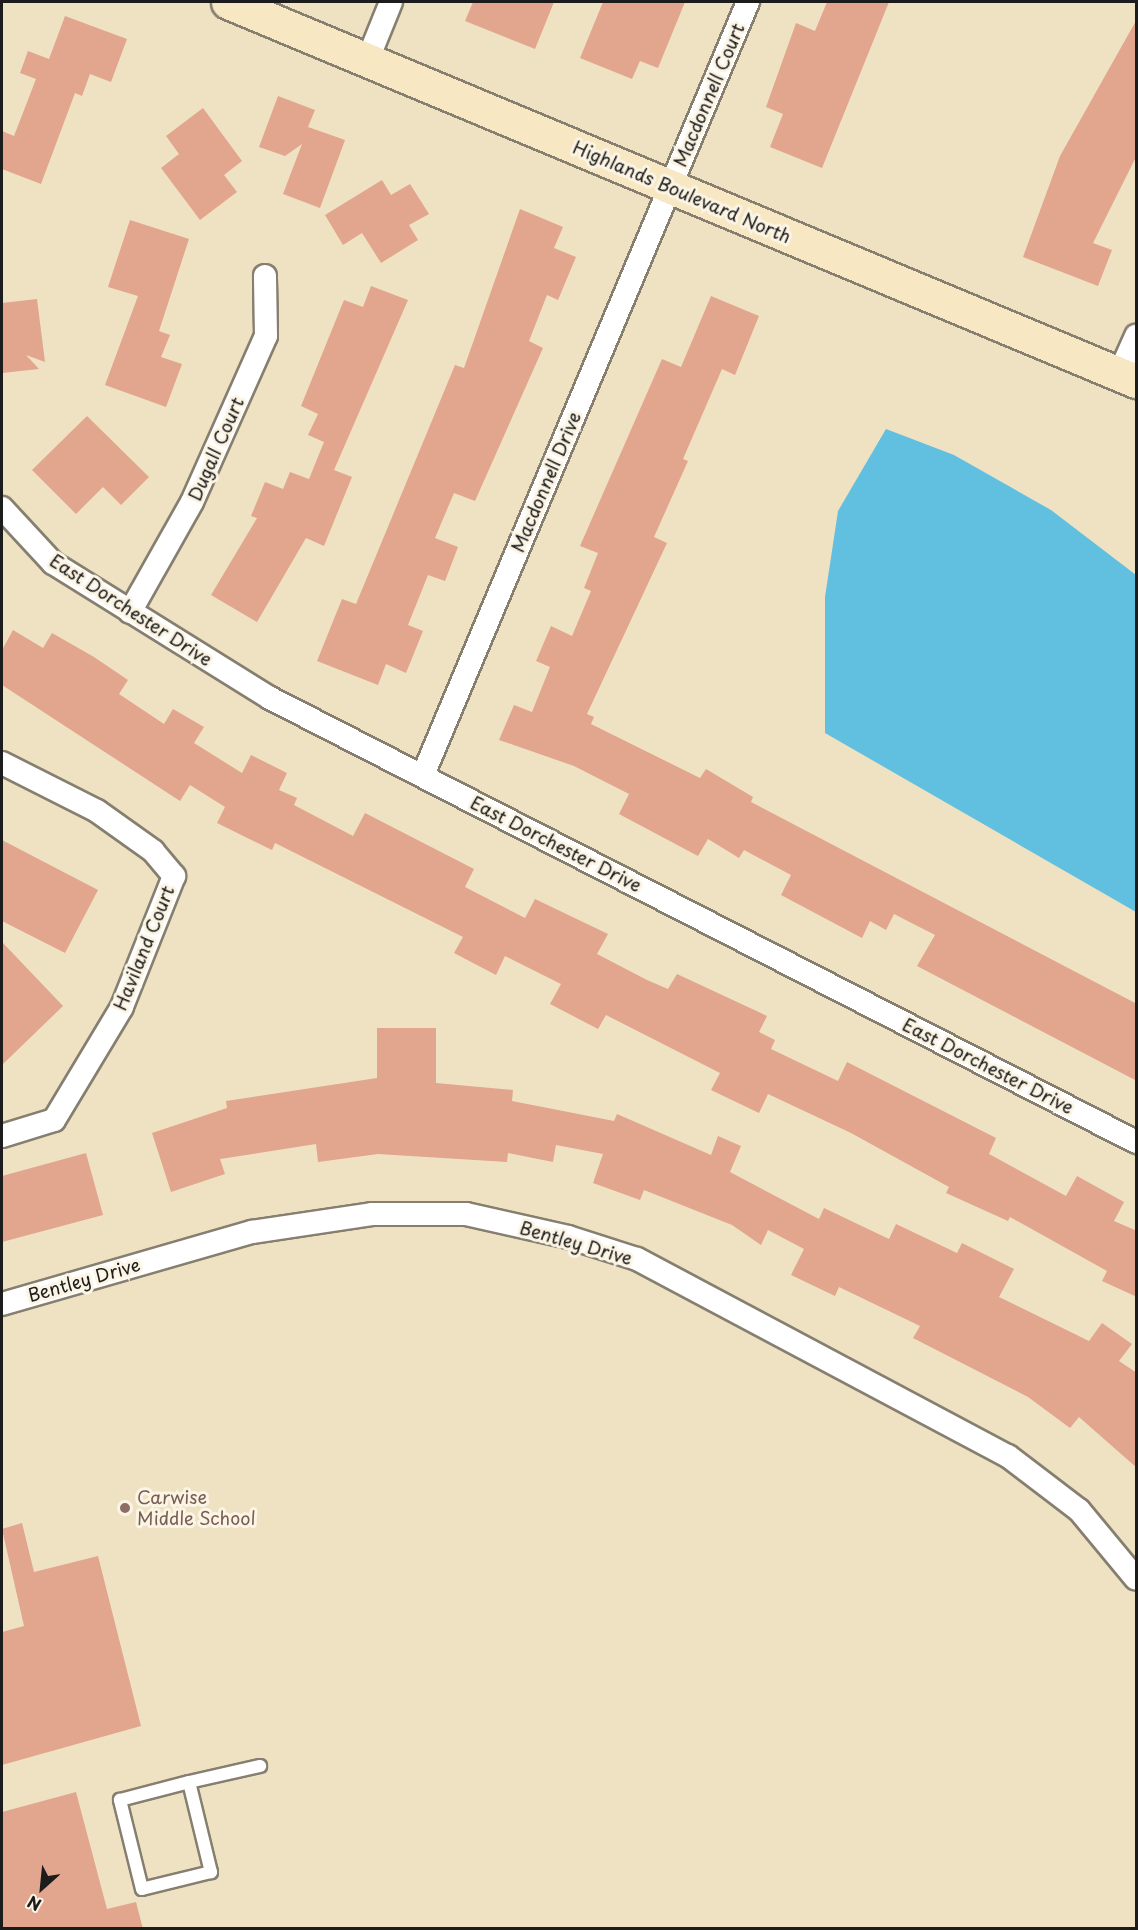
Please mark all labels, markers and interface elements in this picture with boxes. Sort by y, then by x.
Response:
street label: Macdonnell Court [669,20,749,170]
street label: Highlands Boulevard North [571,137,793,247]
street label: Dugall Court [184,394,248,504]
street label: Macdonnell Drive [507,408,585,556]
street label: East Dorchester Drive [45,549,217,671]
street label: East Dorchester Drive [466,791,646,897]
street label: Haviland Court [109,883,179,1013]
street label: East Dorchester Drive [898,1013,1078,1119]
street label: Bentley Drive [517,1216,635,1270]
street label: Bentley Drive [25,1253,143,1307]
place label: Carwise Middle School [137,1487,257,1530]
marker: Carwise Middle School [118,1501,132,1515]
north arrow [12,1858,72,1918]
text: N [23,1890,45,1918]

